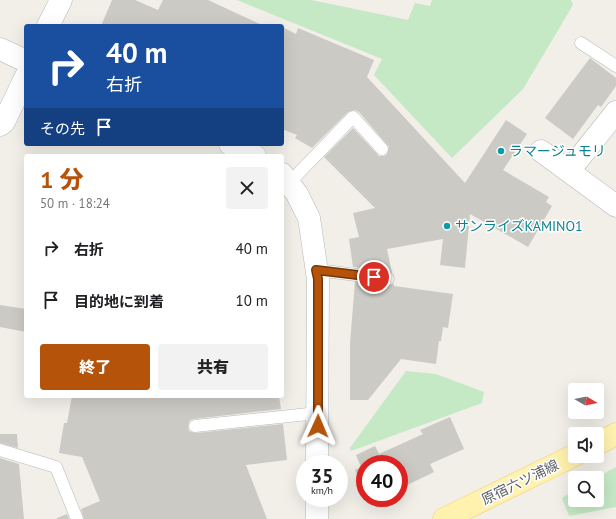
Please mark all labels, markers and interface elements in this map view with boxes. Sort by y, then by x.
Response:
text: 40 m [106,34,167,71]
icon: right [40,40,92,92]
text: 右折 [106,73,142,96]
icon: arrive [93,116,115,138]
text: その先 [40,119,85,138]
place label: ラマージュモリ [509,142,606,160]
marker: ラマージュモリ [496,146,506,156]
text: 1 分 [40,164,84,195]
button: close [226,167,268,209]
text: 50 m · 18:24 [40,195,110,212]
place label: サンライズKAMINO1 [455,217,583,235]
marker: サンライズKAMINO1 [442,221,452,231]
icon: right [40,237,62,259]
text: 40 m [235,239,268,258]
text: 右折 [74,240,104,259]
pin [357,260,391,294]
icon: arrive [363,266,385,288]
icon: arrive [40,289,62,311]
text: 10 m [235,291,268,310]
text: 目的地に到着 [74,292,164,311]
button: 終了 [40,344,150,390]
button: 共有 [158,344,268,390]
north arrow [568,383,604,419]
map controls [568,383,604,507]
position arrow [297,405,339,447]
button: sound [568,427,604,463]
speed limit sign: 40 [356,455,408,507]
street label: 原宿六ツ浦線 [478,455,562,509]
text: 35 [311,463,333,489]
button: search [568,471,604,507]
text: km/h [311,484,333,497]

